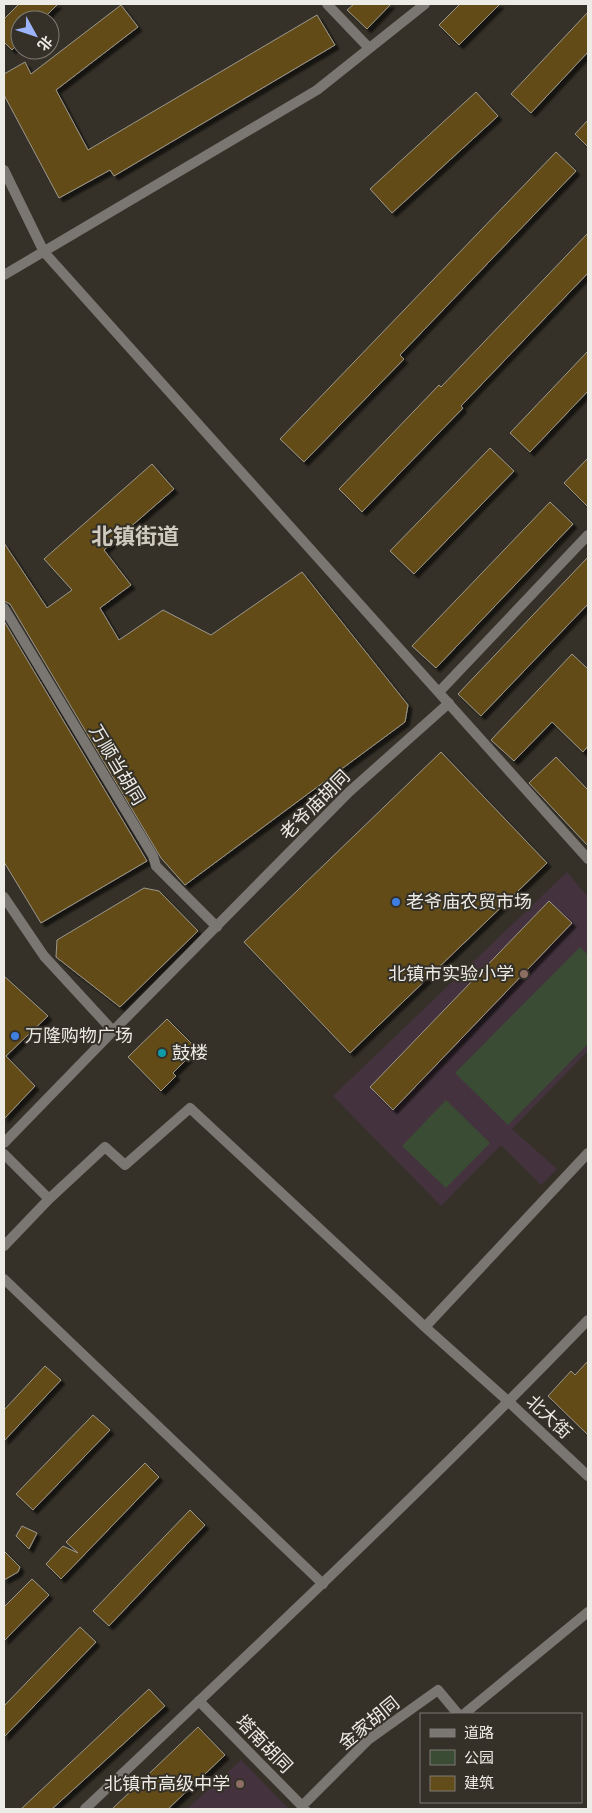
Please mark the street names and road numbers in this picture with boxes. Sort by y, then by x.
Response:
street label: 万顺当胡同 [84,720,151,810]
street label: 老爷庙胡同 [274,764,355,845]
street label: 北大街 [521,1389,578,1444]
street label: 金家胡同 [333,1690,405,1755]
street label: 塔南胡同 [230,1709,298,1778]

